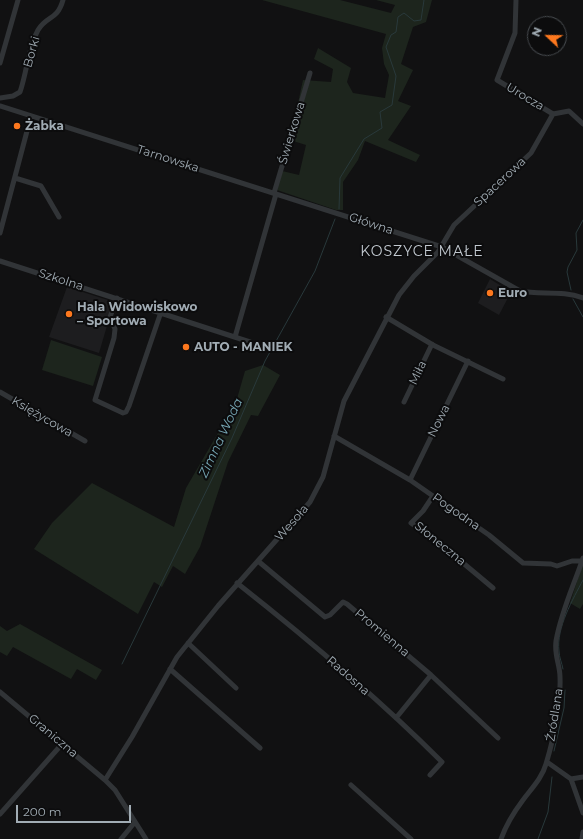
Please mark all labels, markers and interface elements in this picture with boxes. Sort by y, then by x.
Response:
north arrow [527,16,567,56]
text: N [529,25,545,39]
street label: Borki [21,35,43,69]
street label: Urocza [503,80,547,114]
street label: Świerkowa [276,100,308,166]
place label: Żabka [25,119,64,133]
marker: Żabka [12,121,22,131]
street label: Tarnowska [135,142,201,176]
street label: Spacerowa [471,154,529,210]
street label: Główna [347,210,395,238]
district label: KOSZYCE MAŁE [360,244,484,260]
street label: Szkolna [37,266,85,294]
place label: Euro [498,286,527,300]
marker: Euro [485,288,495,298]
place label: Hala Widowiskowo – Sportowa [77,300,197,328]
marker: Hala Widowiskowo – Sportowa [64,309,74,319]
place label: AUTO - MANIEK [194,340,292,354]
marker: AUTO - MANIEK [181,342,191,352]
street label: Miła [406,359,430,387]
street label: Księżycowa [9,394,75,440]
water label: Zimna Woda [196,396,246,480]
street label: Nowa [425,402,453,440]
street label: Pogodna [429,490,483,534]
street label: Wesoła [272,502,312,544]
street label: Słoneczna [412,519,468,569]
street label: Promienna [352,606,412,660]
street label: Radosna [324,653,372,699]
street label: Źródlana [544,687,566,743]
street label: Graniczna [25,711,81,761]
scale bar [18,797,133,823]
text: 200 m [23,804,62,819]

